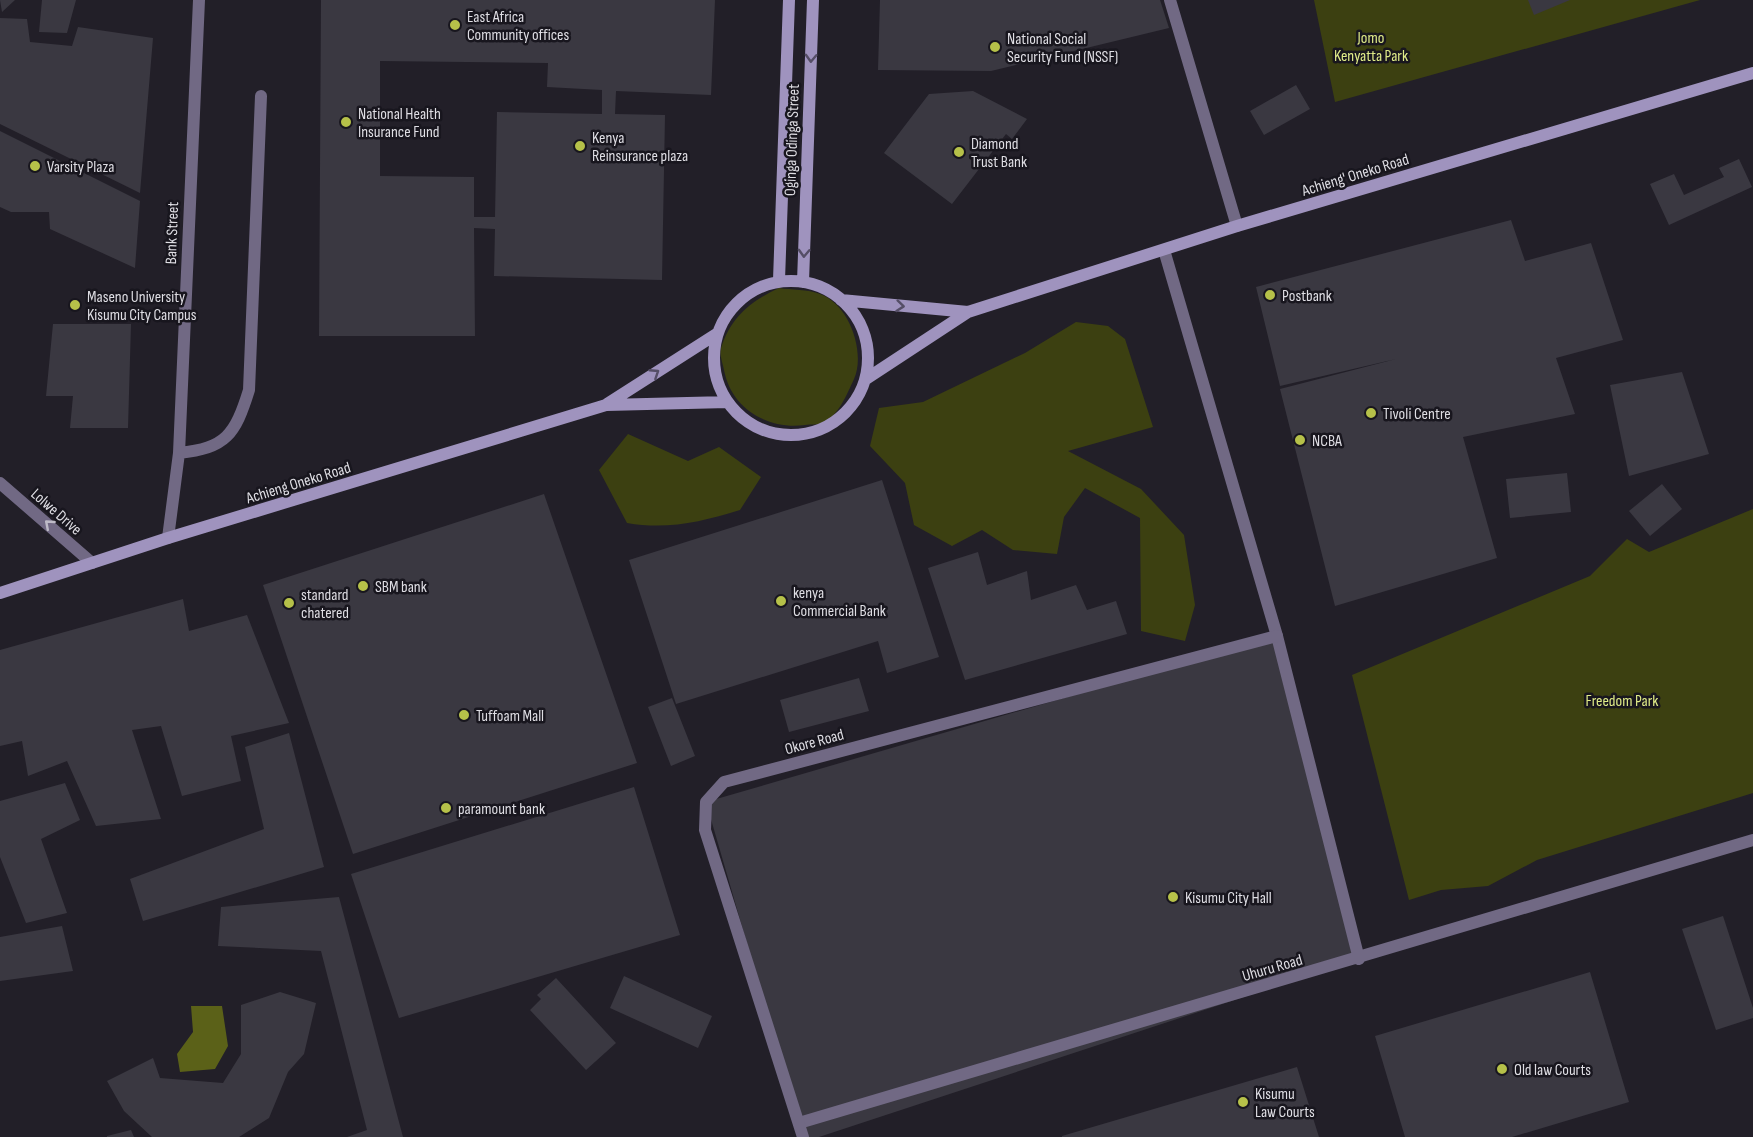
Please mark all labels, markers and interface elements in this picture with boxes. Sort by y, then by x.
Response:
place label: East Africa Community offices [467,8,569,45]
marker: East Africa Community offices [448,18,462,32]
park label: Jomo Kenyatta Park [1334,29,1408,66]
place label: National Social Security Fund (NSSF) [1007,30,1118,67]
marker: National Social Security Fund (NSSF) [988,40,1002,54]
one-way arrow [804,54,817,63]
street label: Oginga Odinga Street [781,84,804,196]
place label: National Health Insurance Fund [358,105,441,142]
marker: National Health Insurance Fund [339,115,353,129]
place label: Kenya Reinsurance plaza [592,129,688,166]
place label: Diamond Trust Bank [971,135,1027,172]
marker: Kenya Reinsurance plaza [573,139,587,153]
marker: Diamond Trust Bank [952,145,966,159]
street label: Achieng' Oneko Road [1299,150,1411,201]
place label: Varsity Plaza [47,158,114,177]
marker: Varsity Plaza [28,159,42,173]
street label: Bank Street [162,201,183,265]
one-way arrow [798,249,810,258]
place label: Postbank [1282,287,1332,306]
place label: Maseno University Kisumu City Campus [87,288,197,325]
marker: Postbank [1263,288,1277,302]
marker: Maseno University Kisumu City Campus [68,298,82,312]
one-way arrow [895,299,904,312]
one-way arrow [649,369,659,381]
place label: Tivoli Centre [1383,405,1451,424]
marker: Tivoli Centre [1364,406,1378,420]
place label: NCBA [1312,432,1342,451]
marker: NCBA [1293,433,1307,447]
street label: Achieng Oneko Road [243,459,353,509]
street label: Lolwe Drive [27,485,85,539]
one-way arrow [44,521,55,532]
place label: SBM bank [375,578,427,597]
marker: SBM bank [356,579,370,593]
place label: kenya Commercial Bank [793,584,886,621]
place label: standard chatered [301,586,349,623]
marker: kenya Commercial Bank [774,594,788,608]
marker: standard chatered [282,596,296,610]
park label: Freedom Park [1586,692,1658,711]
place label: Tuffoam Mall [476,707,544,726]
marker: Tuffoam Mall [457,708,471,722]
street label: Okore Road [783,725,846,759]
place label: paramount bank [458,800,545,819]
marker: paramount bank [439,801,453,815]
place label: Kisumu City Hall [1185,889,1272,908]
marker: Kisumu City Hall [1166,890,1180,904]
street label: Uhuru Road [1240,951,1305,986]
place label: Old law Courts [1514,1061,1591,1080]
marker: Old law Courts [1495,1062,1509,1076]
place label: Kisumu Law Courts [1255,1085,1315,1122]
marker: Kisumu Law Courts [1236,1095,1250,1109]

